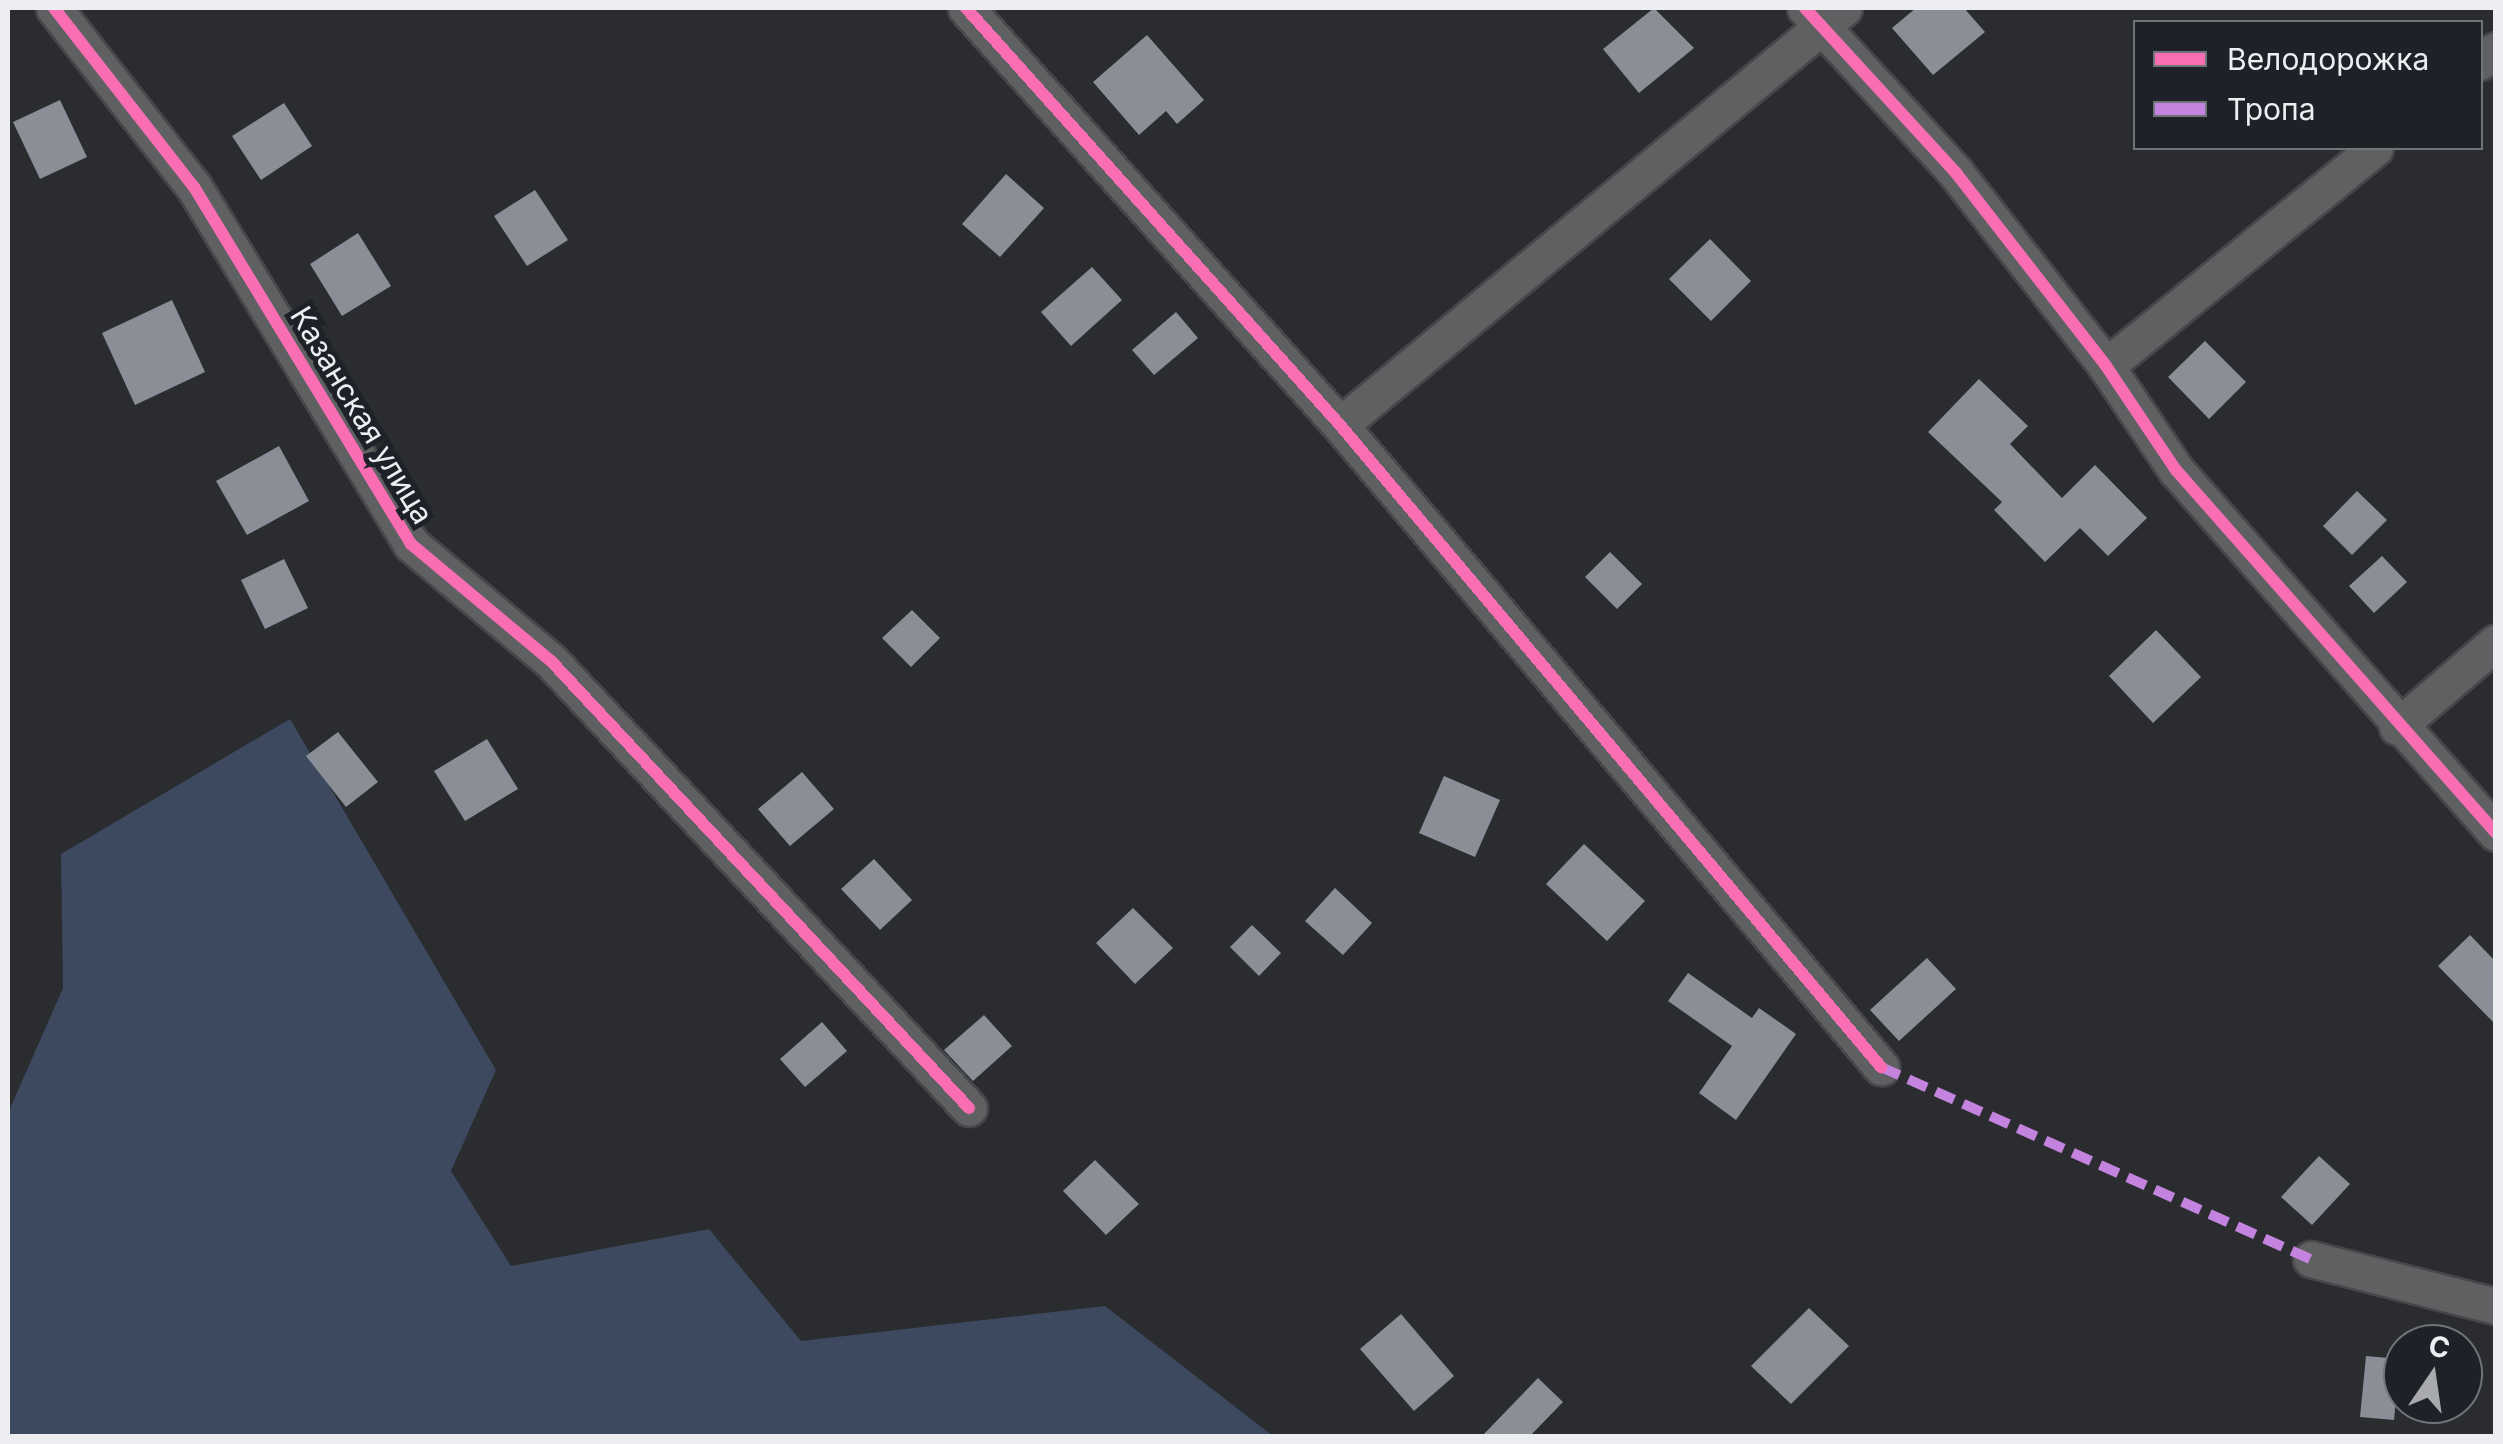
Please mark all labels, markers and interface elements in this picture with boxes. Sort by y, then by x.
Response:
legend [2133,20,2483,150]
text: Велодорожка [2227,41,2429,77]
text: Тропа [2227,91,2316,127]
street label: Казанская улица [283,300,441,530]
north arrow [2383,1324,2483,1424]
text: С [2425,1328,2453,1366]

